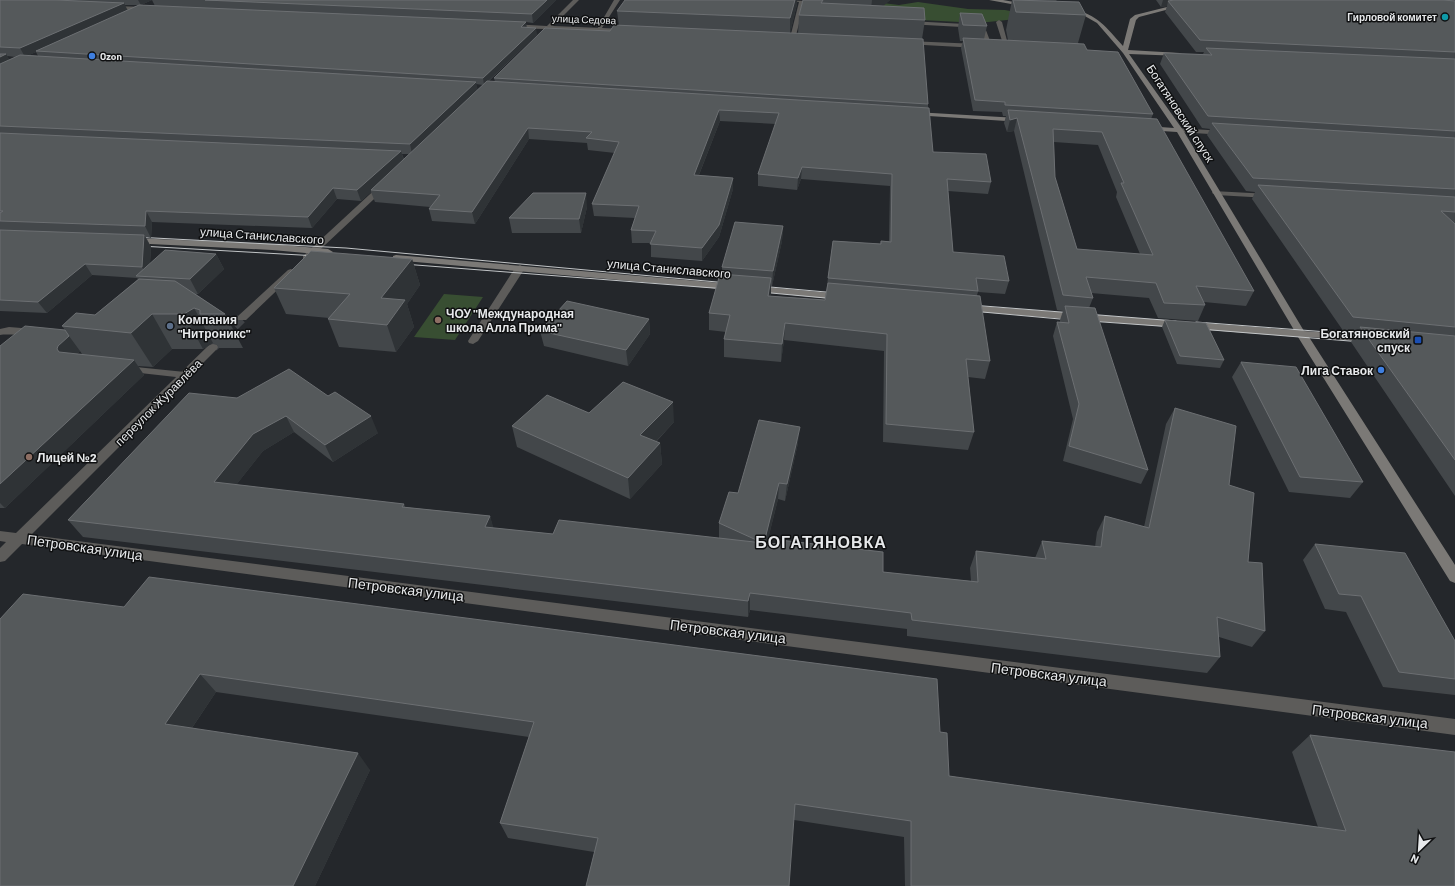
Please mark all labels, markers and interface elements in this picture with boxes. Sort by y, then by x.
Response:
place label: Гирловой комитет [1347,11,1437,23]
street label: улица Седова [552,12,617,26]
marker: Гирловой комитет [1440,12,1450,22]
place label: Ozon [100,50,122,62]
marker: Ozon [87,51,97,61]
street label: Богатяновский спуск [1143,62,1218,165]
street label: улица Станиславского [199,224,325,247]
street label: улица Станиславского [606,256,732,281]
place label: ЧОУ "Международная школа Алла Прима" [446,306,574,335]
place label: Компания "Нитроникс" [178,312,251,341]
marker: ЧОУ "Международная школа Алла Прима" [433,315,443,325]
marker: Компания "Нитроникс" [165,321,175,331]
place label: Богатяновский спуск [1320,326,1411,355]
marker: Богатяновский спуск [1413,335,1423,345]
street label: переулок Журавлёва [112,356,205,449]
place label: Лига Ставок [1301,363,1374,377]
marker: Лига Ставок [1376,365,1386,375]
place label: Лицей №2 [37,450,97,465]
marker: Лицей №2 [24,452,34,462]
street label: Петровская улица [26,530,144,564]
district label: БОГАТЯНОВКА [755,532,887,551]
street label: Петровская улица [347,573,465,605]
street label: Петровская улица [669,615,787,647]
street label: Петровская улица [990,658,1108,690]
street label: Петровская улица [1311,700,1429,732]
north arrow [1399,830,1439,870]
text: N [1408,852,1421,867]

